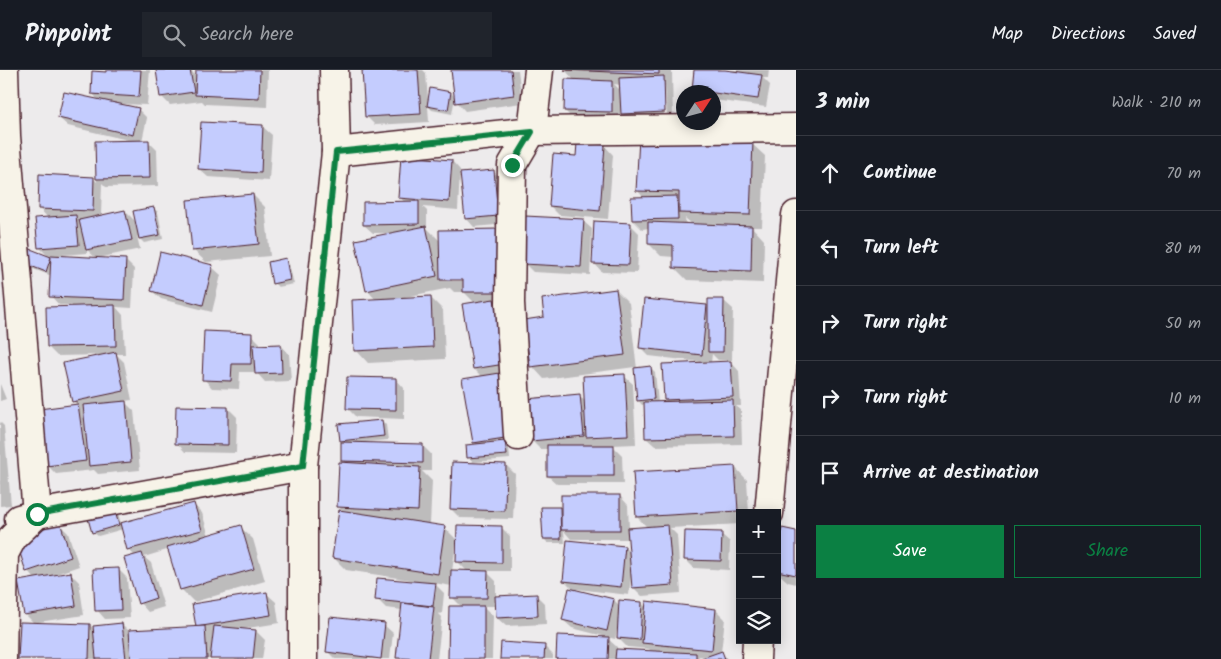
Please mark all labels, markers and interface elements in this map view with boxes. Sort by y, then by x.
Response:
search box [142,12,492,57]
text: Pinpoint [25,15,112,54]
text: Search here [200,20,294,50]
text: Map [991,20,1023,49]
text: Directions [1051,20,1125,49]
text: Saved [1153,20,1196,49]
icon: search [160,21,188,49]
north arrow [676,85,721,130]
text: 3 min [816,86,870,119]
text: Walk · 210 m [1111,90,1201,115]
route end [501,154,524,177]
text: Continue [863,158,936,188]
icon: ahead [816,159,844,187]
text: 70 m [1166,161,1201,186]
text: Turn left [863,233,938,263]
icon: left [816,234,844,262]
text: 80 m [1164,236,1201,261]
text: Turn right [863,308,948,338]
icon: right [816,309,844,337]
text: 50 m [1165,311,1201,336]
text: Turn right [863,383,948,413]
icon: right [816,384,844,412]
text: 10 m [1169,386,1201,411]
text: Arrive at destination [863,458,1039,488]
icon: arrive [816,459,844,487]
route start [26,503,49,526]
map controls [736,509,781,644]
button: + [736,509,781,554]
button: Save [816,525,1004,578]
button: Share [1014,525,1201,578]
button: − [736,554,781,599]
button: layers [736,599,781,644]

